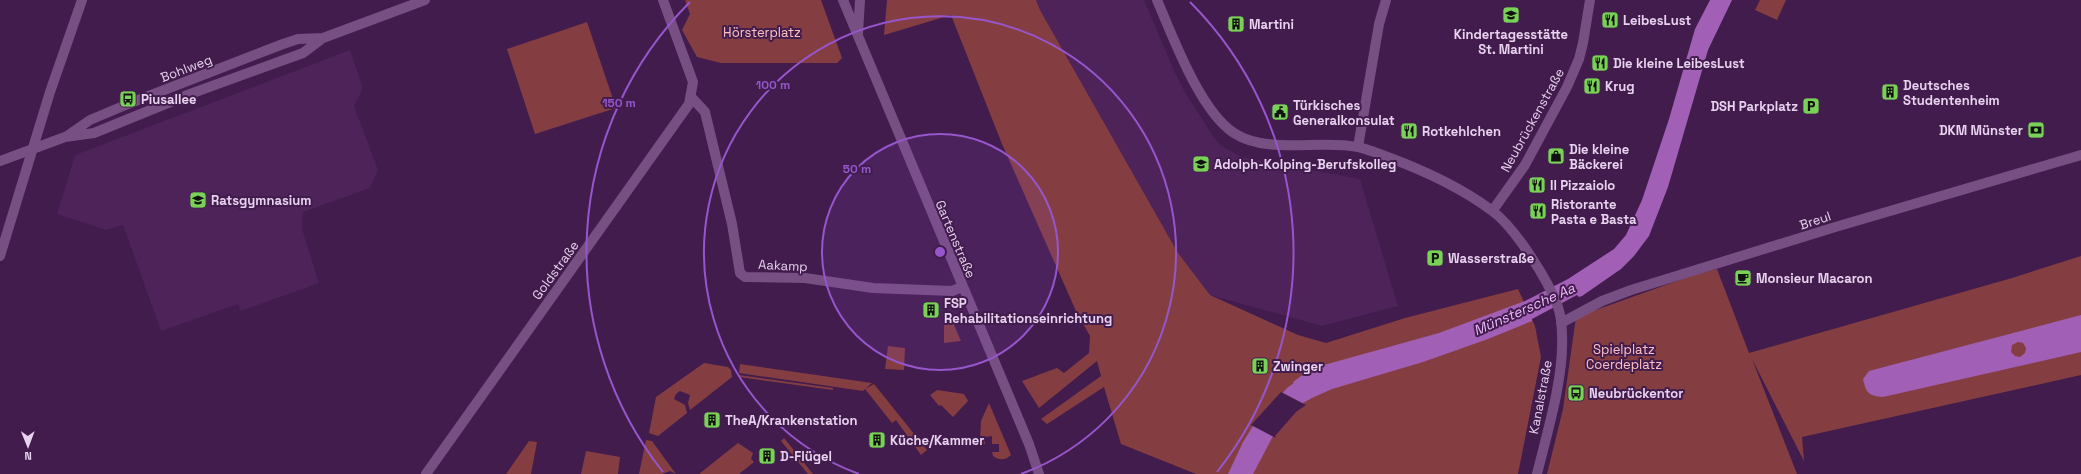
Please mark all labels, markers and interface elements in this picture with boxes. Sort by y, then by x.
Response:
school or university icon: Kindertagesstätte St. Martini [1501,5,1521,25]
restaurant icon: LeibesLust [1600,10,1620,30]
place label: LeibesLust [1623,12,1691,29]
building icon: Martini [1226,14,1246,34]
place label: Martini [1249,16,1294,33]
park label: Hörsterplatz [723,24,801,41]
place label: Kindertagesstätte St. Martini [1454,26,1568,58]
street label: Bohlweg [158,51,214,86]
restaurant icon: Die kleine LeibesLust [1590,53,1610,73]
place label: Die kleine LeibesLust [1613,55,1745,72]
street label: Neubrückenstraße [1497,65,1568,175]
restaurant icon: Krug [1582,76,1602,96]
text: 100 m [756,77,790,93]
place label: Deutsches Studentenheim [1903,77,2000,109]
place label: Krug [1605,78,1635,95]
building icon: Deutsches Studentenheim [1880,82,1900,102]
bus stop icon: Piusallee [118,89,138,109]
place label: Piusallee [141,91,197,108]
text: 150 m [602,95,636,111]
parking icon: DSH Parkplatz [1801,96,1821,116]
place label: Türkisches Generalkonsulat [1293,97,1395,129]
place label: DSH Parkplatz [1710,98,1798,115]
public building icon: Türkisches Generalkonsulat [1270,102,1290,122]
bank icon: DKM Münster [2026,120,2046,140]
restaurant icon: Rotkehlchen [1399,121,1419,141]
place label: DKM Münster [1939,122,2023,139]
place label: Rotkehlchen [1422,123,1501,140]
place label: Die kleine Bäckerei [1569,141,1629,173]
shop icon: Die kleine Bäckerei [1546,146,1566,166]
school or university icon: Adolph-Kolping-Berufskolleg [1191,154,1211,174]
place label: Adolph-Kolping-Berufskolleg [1214,156,1396,173]
text: 50 m [843,161,871,177]
restaurant icon: Il Pizzaiolo [1527,175,1547,195]
place label: Il Pizzaiolo [1550,177,1615,194]
school or university icon: Ratsgymnasium [188,190,208,210]
place label: Ratsgymnasium [211,192,311,209]
place label: Ristorante Pasta e Basta [1551,196,1637,228]
street label: Gartenstraße [931,198,980,281]
restaurant icon: Ristorante Pasta e Basta [1528,201,1548,221]
street label: Breul [1797,207,1833,234]
street label: Goldstraße [528,237,583,303]
centre of rings [933,245,947,259]
parking icon: Wasserstraße [1425,248,1445,268]
place label: Wasserstraße [1448,250,1534,267]
street label: Aakamp [758,256,808,275]
cafe icon: Monsieur Macaron [1733,268,1753,288]
place label: Monsieur Macaron [1756,270,1873,287]
water label: Münstersche Aa [1471,278,1578,339]
place label: FSP Rehabilitationseinrichtung [944,295,1112,327]
building icon: FSP Rehabilitationseinrichtung [921,300,941,320]
park label: Spielplatz Coerdeplatz [1586,341,1662,373]
building icon: Zwinger [1250,356,1270,376]
place label: Zwinger [1273,358,1323,375]
street label: Kanalstraße [1525,359,1556,435]
bus stop icon: Neubrückentor [1566,383,1586,403]
place label: Neubrückentor [1589,385,1683,402]
building icon: TheA/Krankenstation [702,410,722,430]
place label: TheA/Krankenstation [725,412,858,429]
north arrow [8,426,48,466]
building icon: Küche/Kammer [867,430,887,450]
place label: Küche/Kammer [890,432,984,449]
building icon: D-Flügel [757,446,777,466]
place label: D-Flügel [780,448,832,465]
text: N [24,449,32,463]

